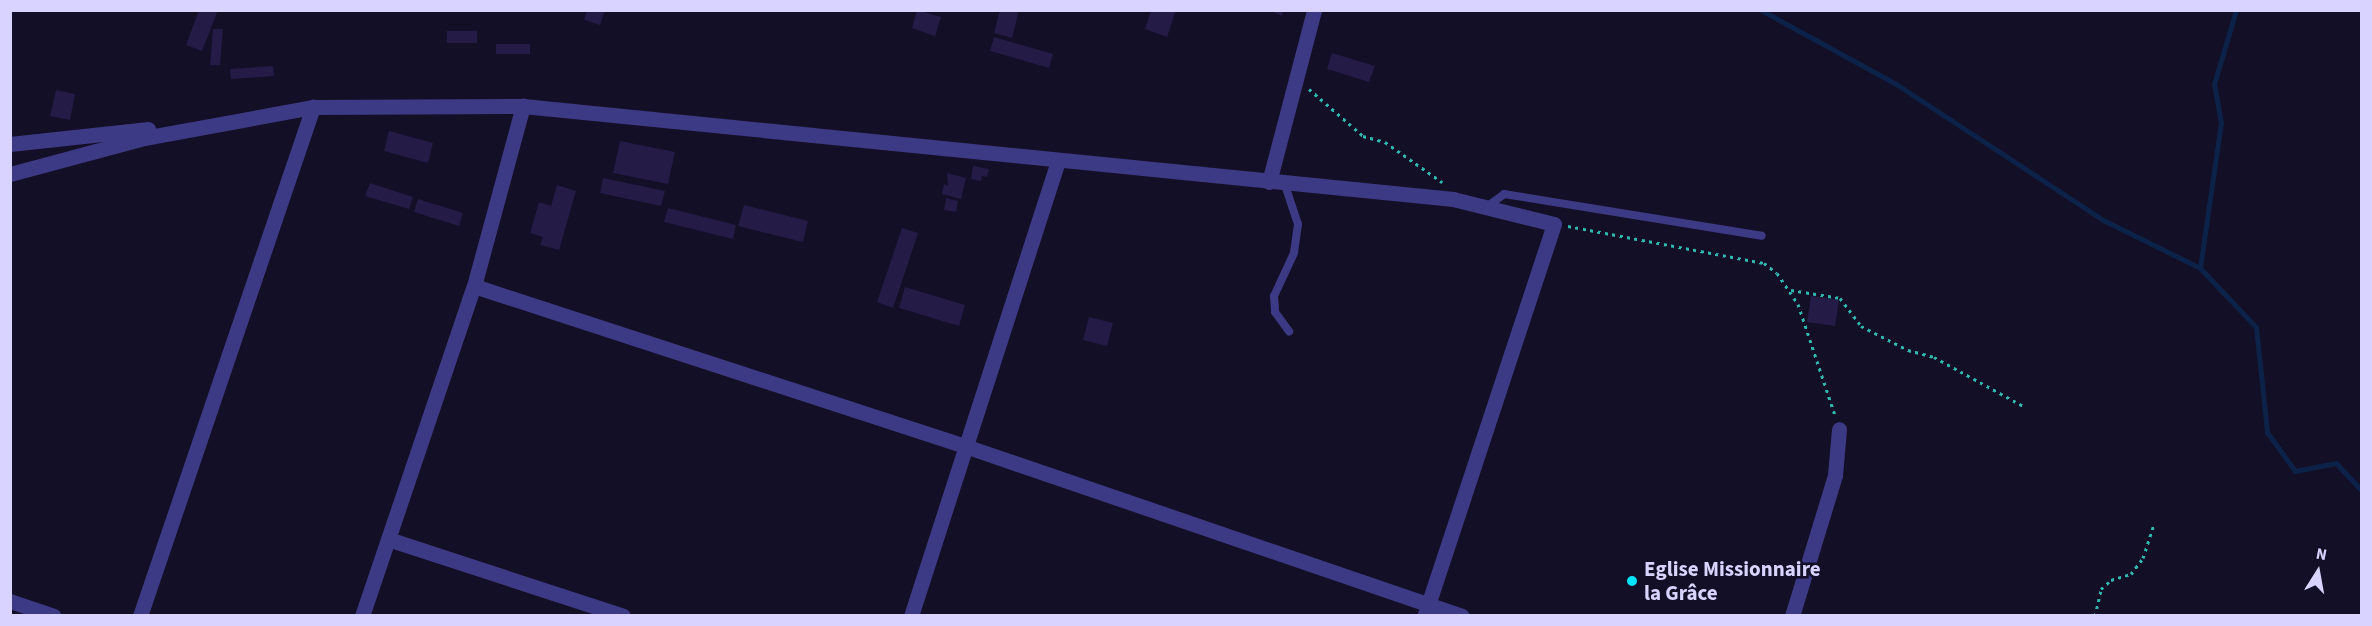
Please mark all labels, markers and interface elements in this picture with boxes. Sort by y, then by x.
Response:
north arrow [2288,542,2348,602]
text: N [2314,543,2329,566]
place label: Eglise Missionnaire la Grâce [1644,556,1821,606]
marker: Eglise Missionnaire la Grâce [1625,574,1639,588]

